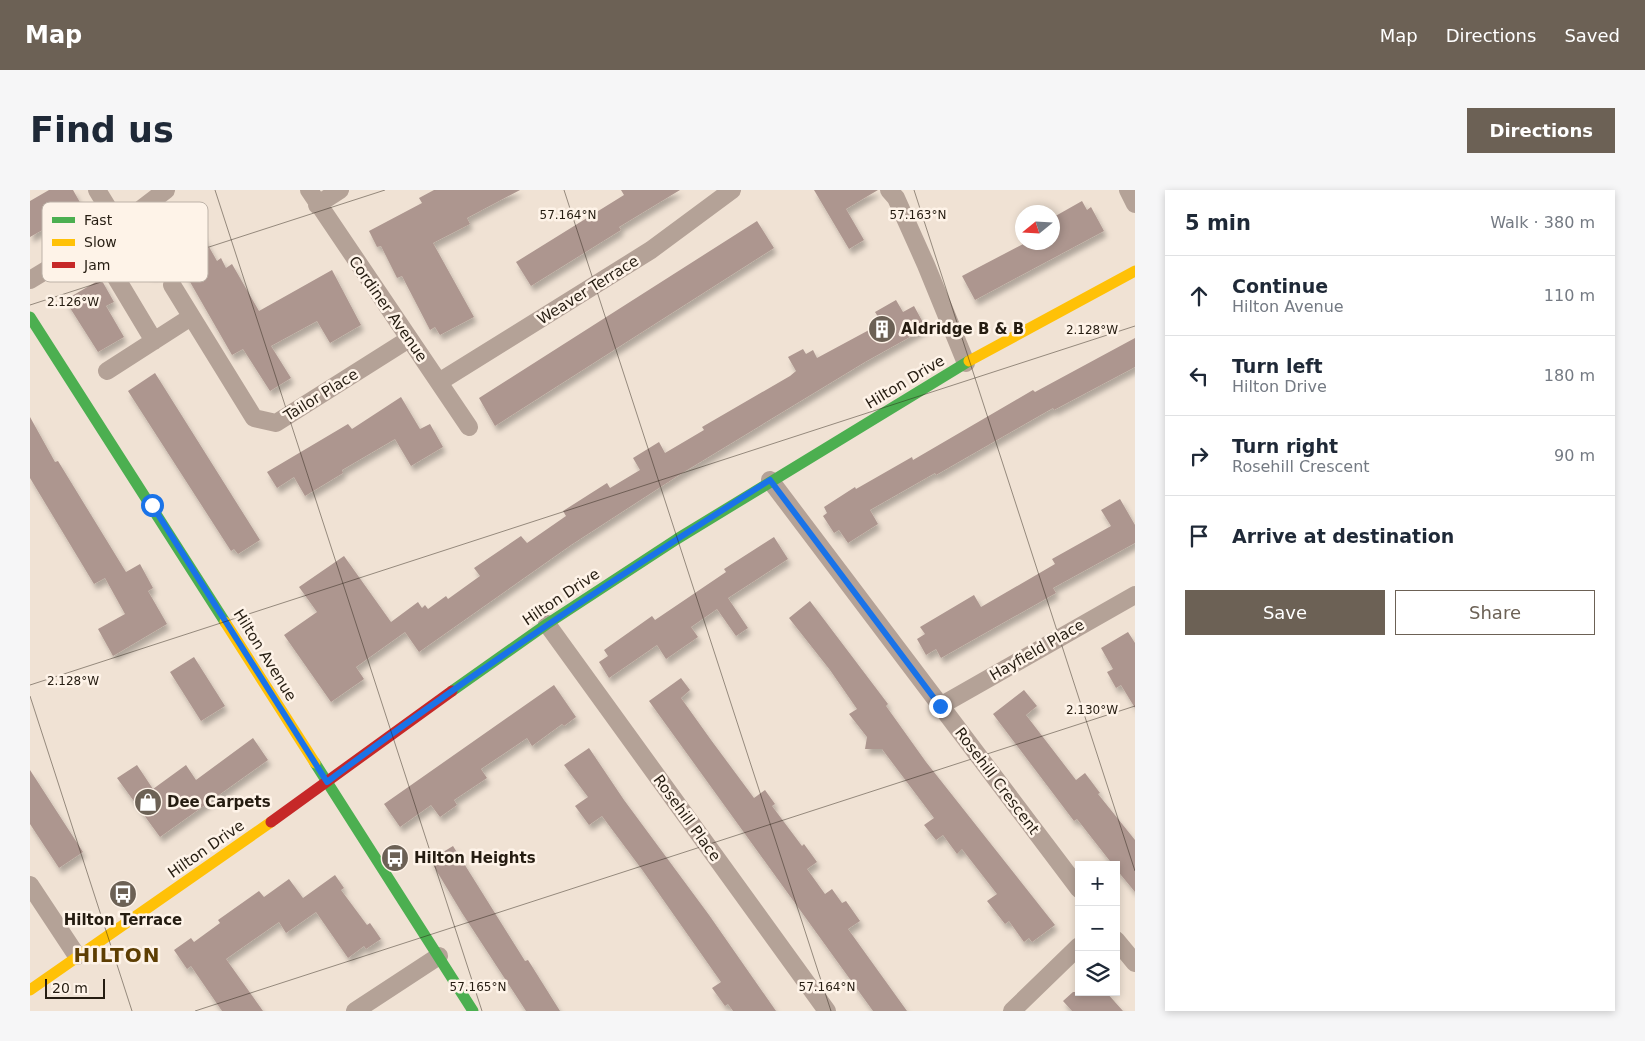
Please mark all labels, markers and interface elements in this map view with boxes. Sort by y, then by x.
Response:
text: Map [25,21,82,49]
text: Map [1380,25,1418,46]
text: Directions [1446,25,1536,46]
text: Saved [1564,25,1620,46]
button: Directions [1467,108,1615,153]
text: Find us [30,110,174,150]
legend [42,202,208,282]
north arrow [1015,205,1060,250]
text: 57.164°N [540,208,596,222]
text: 57.163°N [890,208,946,222]
text: 5 min [1185,211,1251,235]
text: Fast [84,212,113,228]
text: Walk · 380 m [1490,213,1595,232]
text: Slow [84,234,117,250]
street label: Weaver Terrace [534,252,642,328]
street label: Cordiner Avenue [345,253,431,365]
text: Jam [83,257,110,273]
text: Continue [1232,275,1328,297]
icon: ahead [1185,282,1213,310]
text: 110 m [1544,286,1595,305]
text: 2.126°W [47,295,99,309]
text: Hilton Avenue [1232,297,1344,316]
building icon: Aldridge B & B [867,314,897,344]
place label: Aldridge B & B [901,320,1024,338]
text: 2.128°W [1066,323,1118,337]
street label: Hilton Drive [862,351,948,413]
text: Turn left [1232,355,1323,377]
icon: left [1185,362,1213,390]
street label: Tailor Place [280,365,361,425]
text: 180 m [1544,366,1595,385]
text: Hilton Drive [1232,377,1327,396]
text: Turn right [1232,435,1338,457]
icon: right [1185,442,1213,470]
text: 90 m [1554,446,1595,465]
text: Rosehill Crescent [1232,457,1370,476]
route start [141,494,164,517]
icon: arrive [1185,522,1213,550]
text: Arrive at destination [1232,525,1454,547]
street label: Hilton Drive [519,565,603,629]
button: Save [1185,590,1385,635]
button: Share [1395,590,1595,635]
street label: Hilton Avenue [230,606,300,704]
street label: Hayfield Place [986,616,1088,684]
text: 2.128°W [47,674,99,688]
route end [929,695,952,718]
text: 2.130°W [1066,703,1118,717]
street label: Rosehill Crescent [951,724,1043,838]
street label: Rosehill Place [650,771,724,865]
shop icon: Dee Carpets [133,787,163,817]
place label: Dee Carpets [167,793,271,811]
street label: Hilton Drive [164,816,248,882]
bus stop icon: Hilton Heights [380,843,410,873]
place label: Hilton Heights [414,849,536,867]
map controls [1075,861,1120,996]
button: + [1075,861,1120,906]
bus stop icon: Hilton Terrace [108,879,138,909]
button: − [1075,906,1120,951]
place label: Hilton Terrace [64,911,182,929]
district label: HILTON [74,943,161,967]
button: layers [1075,951,1120,996]
scale bar [45,976,105,999]
text: 20 m [52,980,88,996]
text: 57.165°N [450,980,506,994]
text: 57.164°N [799,980,855,994]

